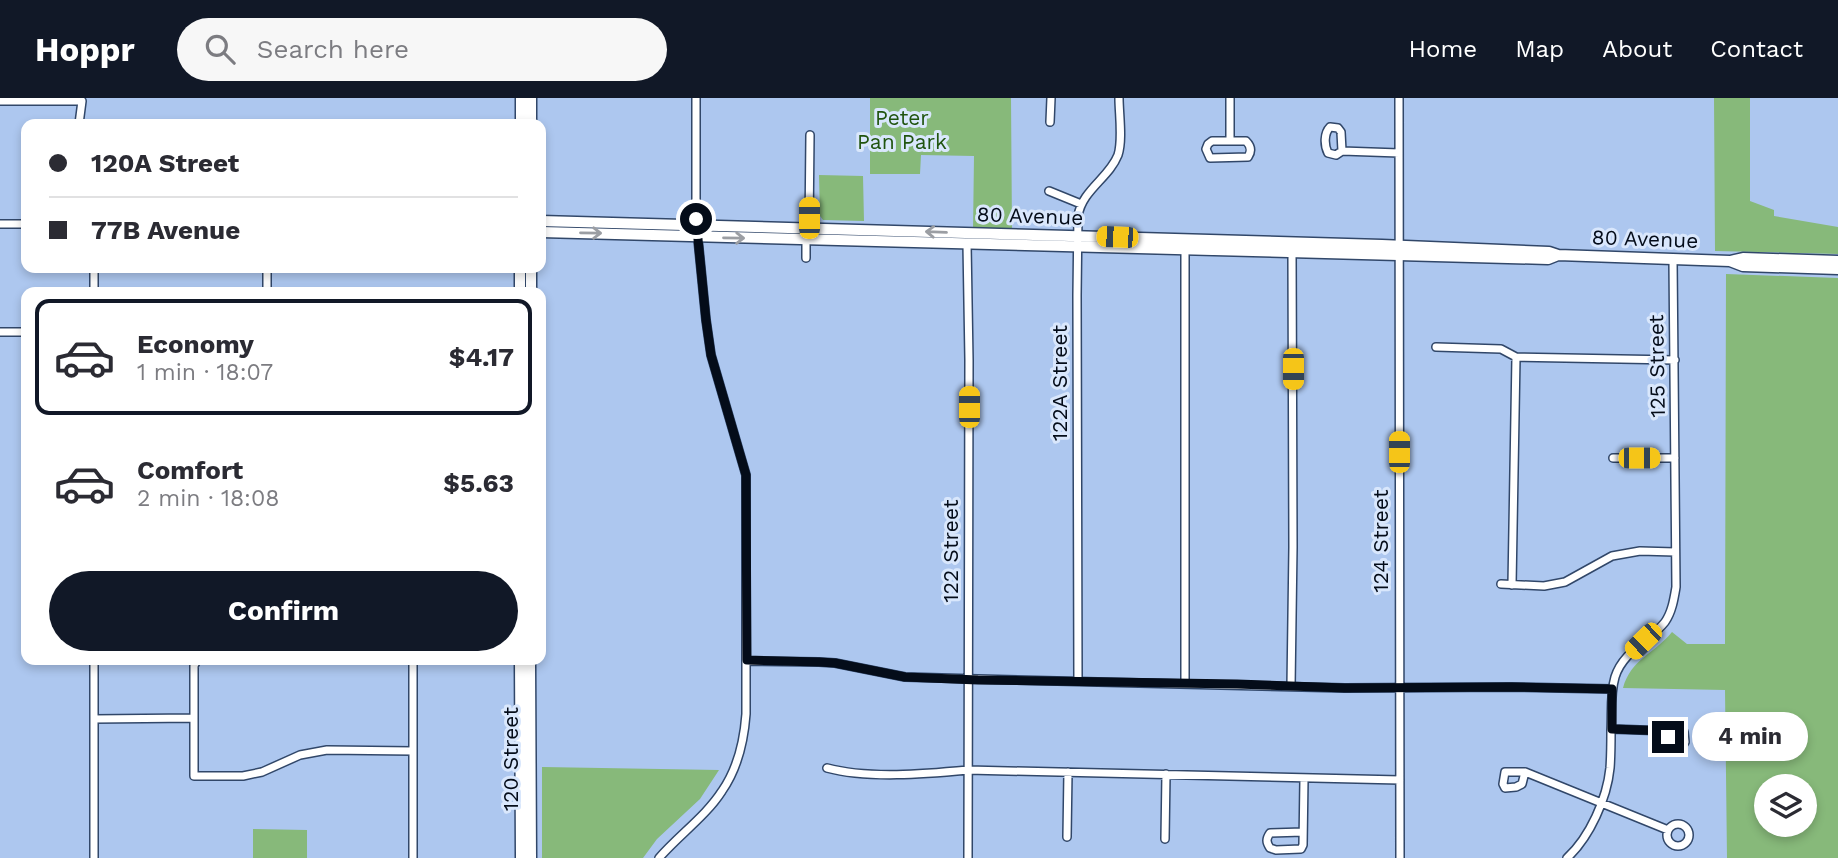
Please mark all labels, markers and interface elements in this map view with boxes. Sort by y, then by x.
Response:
search box [177,18,667,81]
text: Hoppr [35,30,135,69]
icon: search [201,30,239,68]
text: Search here [257,34,409,64]
text: Home [1409,35,1477,63]
text: Map [1515,35,1564,63]
text: About [1602,35,1672,63]
text: Contact [1710,35,1803,63]
park label: Peter Pan Park [857,105,947,154]
text: 120A Street [91,148,239,178]
car [799,197,820,239]
street label: 80 Avenue [976,201,1084,230]
route start [680,203,712,235]
text: 77B Avenue [91,215,240,245]
street label: 80 Avenue [1591,224,1699,253]
one-way arrow [925,226,948,239]
car [1096,226,1139,248]
one-way arrow [579,227,602,240]
one-way arrow [722,231,745,245]
street label: 125 Street [1643,314,1670,418]
street label: 122A Street [1047,325,1072,441]
icon: car [53,326,116,389]
text: Economy [137,329,254,359]
text: $4.17 [449,342,514,372]
car [1283,348,1304,390]
text: 1 min · 18:07 [137,359,273,386]
car [959,386,980,428]
car [1389,431,1410,473]
car [1619,448,1661,469]
icon: car [53,452,116,515]
text: Comfort [137,455,243,485]
text: $5.63 [443,468,514,498]
text: 2 min · 18:08 [137,485,279,512]
street label: 124 Street [1368,489,1393,593]
street label: 122 Street [938,499,963,603]
button: Confirm [49,571,518,651]
car [1621,619,1666,663]
street label: 120 Street [498,707,523,811]
callout: 4 min [1692,712,1808,762]
route end [1652,721,1684,753]
text: 4 min [1718,723,1782,750]
map controls [1754,774,1817,837]
button: layers [1754,774,1817,837]

